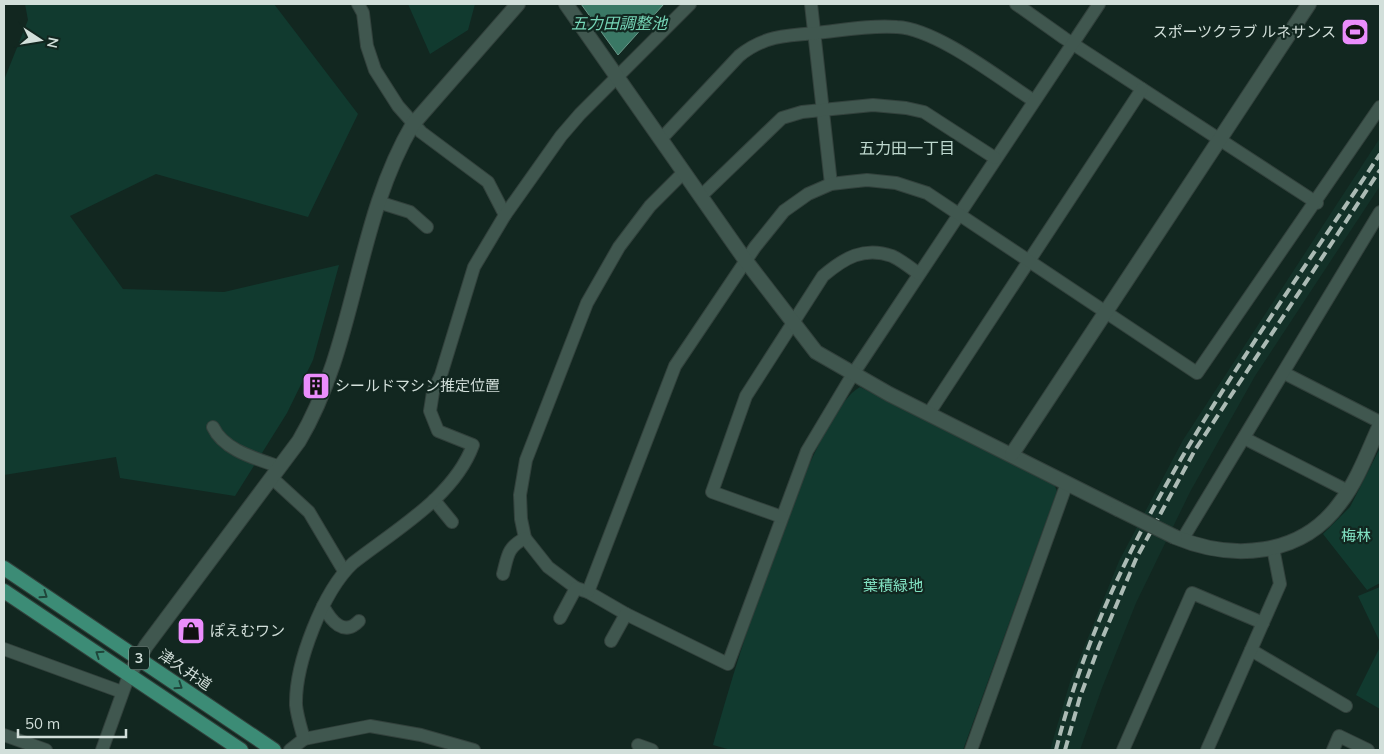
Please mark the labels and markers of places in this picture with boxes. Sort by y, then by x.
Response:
sports icon: スポーツクラブ ルネサンス [1340,17,1370,47]
place label: スポーツクラブ ルネサンス [1153,22,1336,41]
building icon: シールドマシン推定位置 [301,371,331,401]
place label: シールドマシン推定位置 [335,376,500,395]
shop icon: ぽえむワン [176,616,206,646]
place label: ぽえむワン [210,621,285,640]

